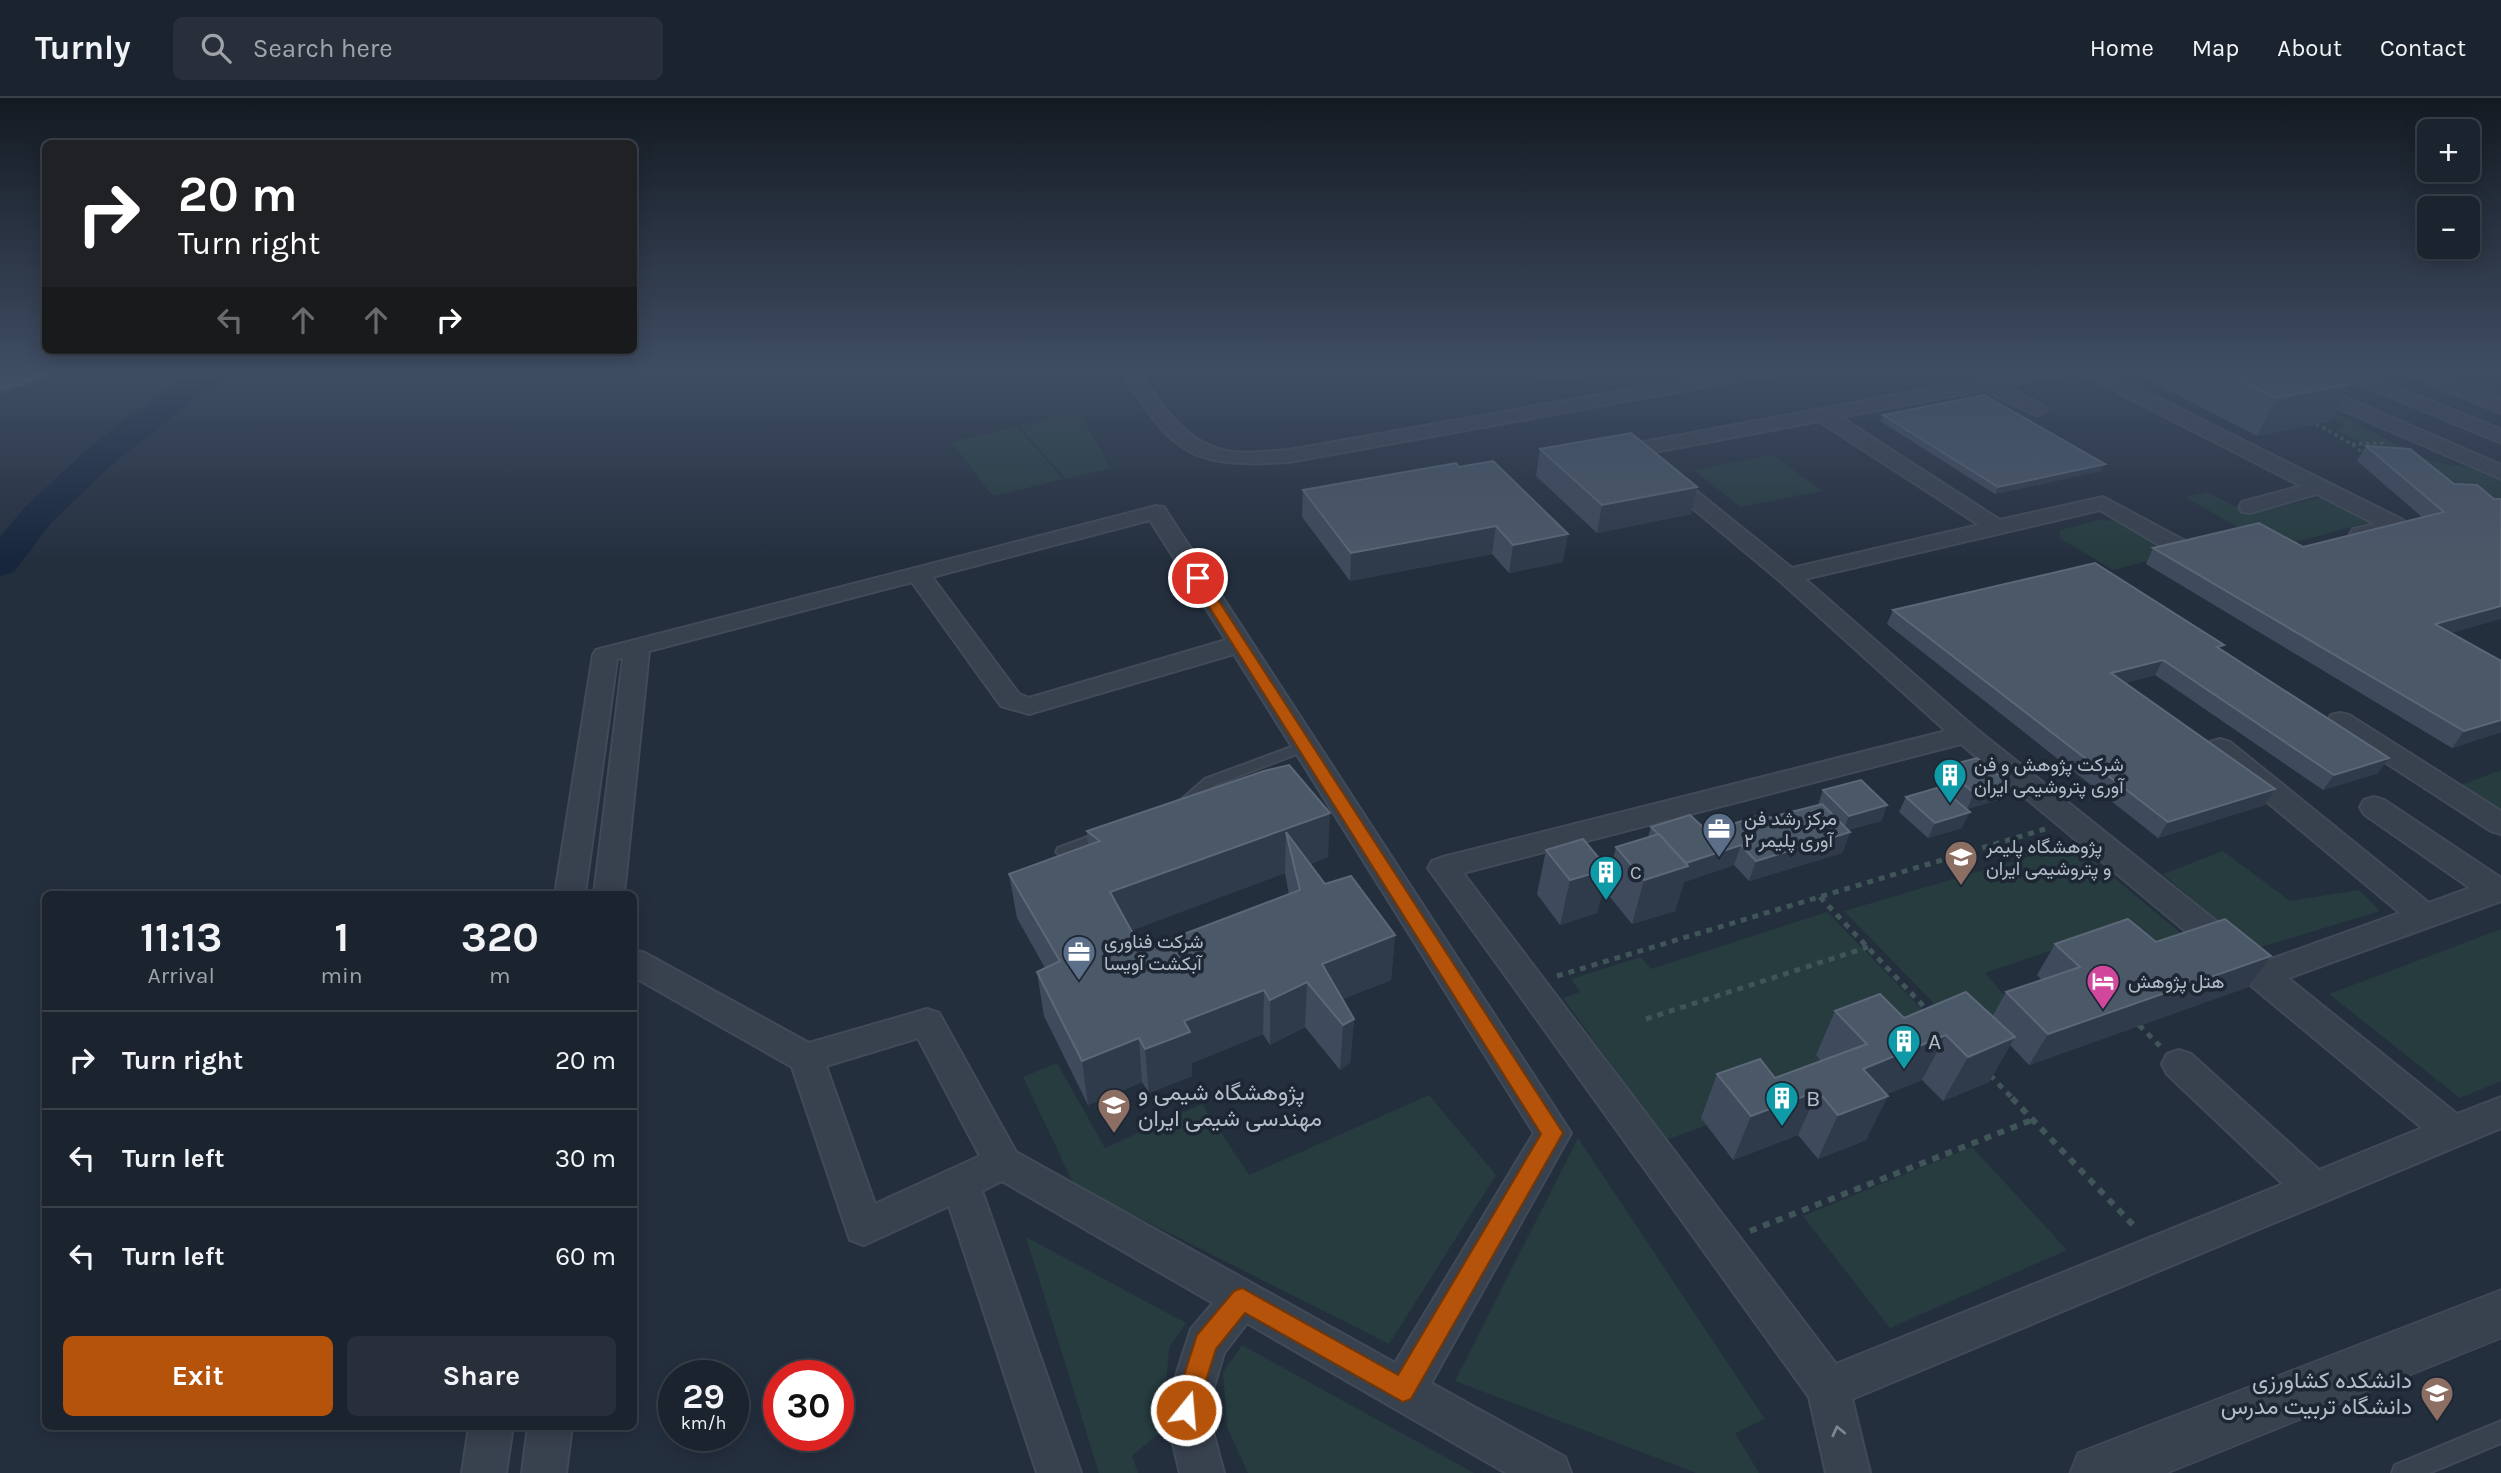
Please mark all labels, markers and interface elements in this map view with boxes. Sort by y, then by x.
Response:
search box [173,17,663,80]
text: Turnly [35,29,131,67]
icon: search [197,29,235,67]
text: Search here [253,33,393,64]
text: Home [2090,34,2154,62]
text: Map [2192,34,2239,62]
text: About [2277,34,2342,62]
text: Contact [2380,34,2466,62]
map controls [2417,119,2480,259]
button: + [2417,119,2480,182]
text: 20 m [178,166,298,223]
icon: right [63,168,154,259]
button: − [2417,196,2480,259]
text: Turn right [178,225,320,262]
icon: left [211,301,249,339]
icon: ahead [284,301,322,339]
icon: ahead [357,301,395,339]
icon: right [430,301,468,339]
pin [1168,548,1228,608]
icon: arrive [1179,559,1217,597]
place label: شرکت پژوهش و فن آوری پتروشیمی ایران [1974,754,2125,800]
building icon: شرکت پژوهش و فن آوری پتروشیمی ایران [1931,756,1969,805]
place label: مرکز رشد فن آوری پلیمر ۲ [1744,808,1837,854]
office icon: مرکز رشد فن آوری پلیمر ۲ [1700,810,1738,859]
place label: پژوهشگاه پلیمر و پتروشیمی ایران [1985,836,2111,882]
school or university icon: پژوهشگاه پلیمر و پتروشیمی ایران [1942,838,1980,887]
building icon: C [1587,853,1625,902]
place label: C [1630,862,1642,884]
text: 11:13 [140,912,222,962]
text: 1 [334,912,349,962]
text: 320 [461,912,539,962]
place label: شرکت فناوری آبکشت آویسا [1104,931,1204,975]
office icon: شرکت فناوری آبکشت آویسا [1060,933,1098,982]
text: Arrival [148,962,215,989]
text: min [321,962,363,989]
text: m [489,962,511,989]
hotel icon: هتل پژوهش [2084,962,2122,1011]
place label: هتل پژوهش [2128,971,2225,995]
building icon: A [1885,1022,1923,1071]
place label: A [1928,1028,1941,1055]
icon: right [63,1041,101,1079]
text: Turn right [122,1045,243,1076]
text: 20 m [555,1045,616,1076]
place label: پژوهشگاه شیمی و مهندسی شیمی ایران [1138,1079,1322,1133]
building icon: B [1763,1079,1801,1128]
place label: B [1806,1085,1820,1112]
school or university icon: پژوهشگاه شیمی و مهندسی شیمی ایران [1095,1086,1133,1135]
icon: left [63,1139,101,1177]
text: Turn left [122,1143,224,1174]
text: 30 m [555,1143,616,1174]
icon: left [63,1237,101,1275]
text: Turn left [122,1241,224,1272]
text: 60 m [555,1241,616,1272]
button: Exit [63,1336,333,1416]
button: Share [347,1336,616,1416]
speed limit sign: 30 [763,1360,854,1451]
place label: دانشکده کشاورزی دانشگاه تربیت مدرس [2221,1367,2412,1421]
position arrow [1149,1373,1223,1447]
school or university icon: دانشکده کشاورزی دانشگاه تربیت مدرس [2418,1374,2456,1423]
text: 29 [682,1376,725,1417]
text: km/h [681,1412,726,1434]
one-way arrow [1831,1425,1846,1437]

